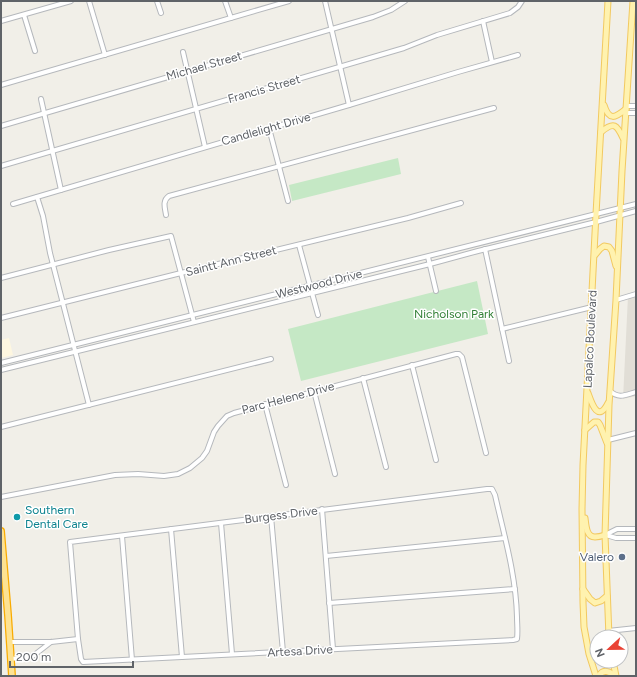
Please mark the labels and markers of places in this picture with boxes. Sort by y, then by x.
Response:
place label: Southern Dental Care [25,503,89,531]
marker: Southern Dental Care [12,512,22,522]
place label: Valero [580,550,614,564]
marker: Valero [617,552,627,562]

